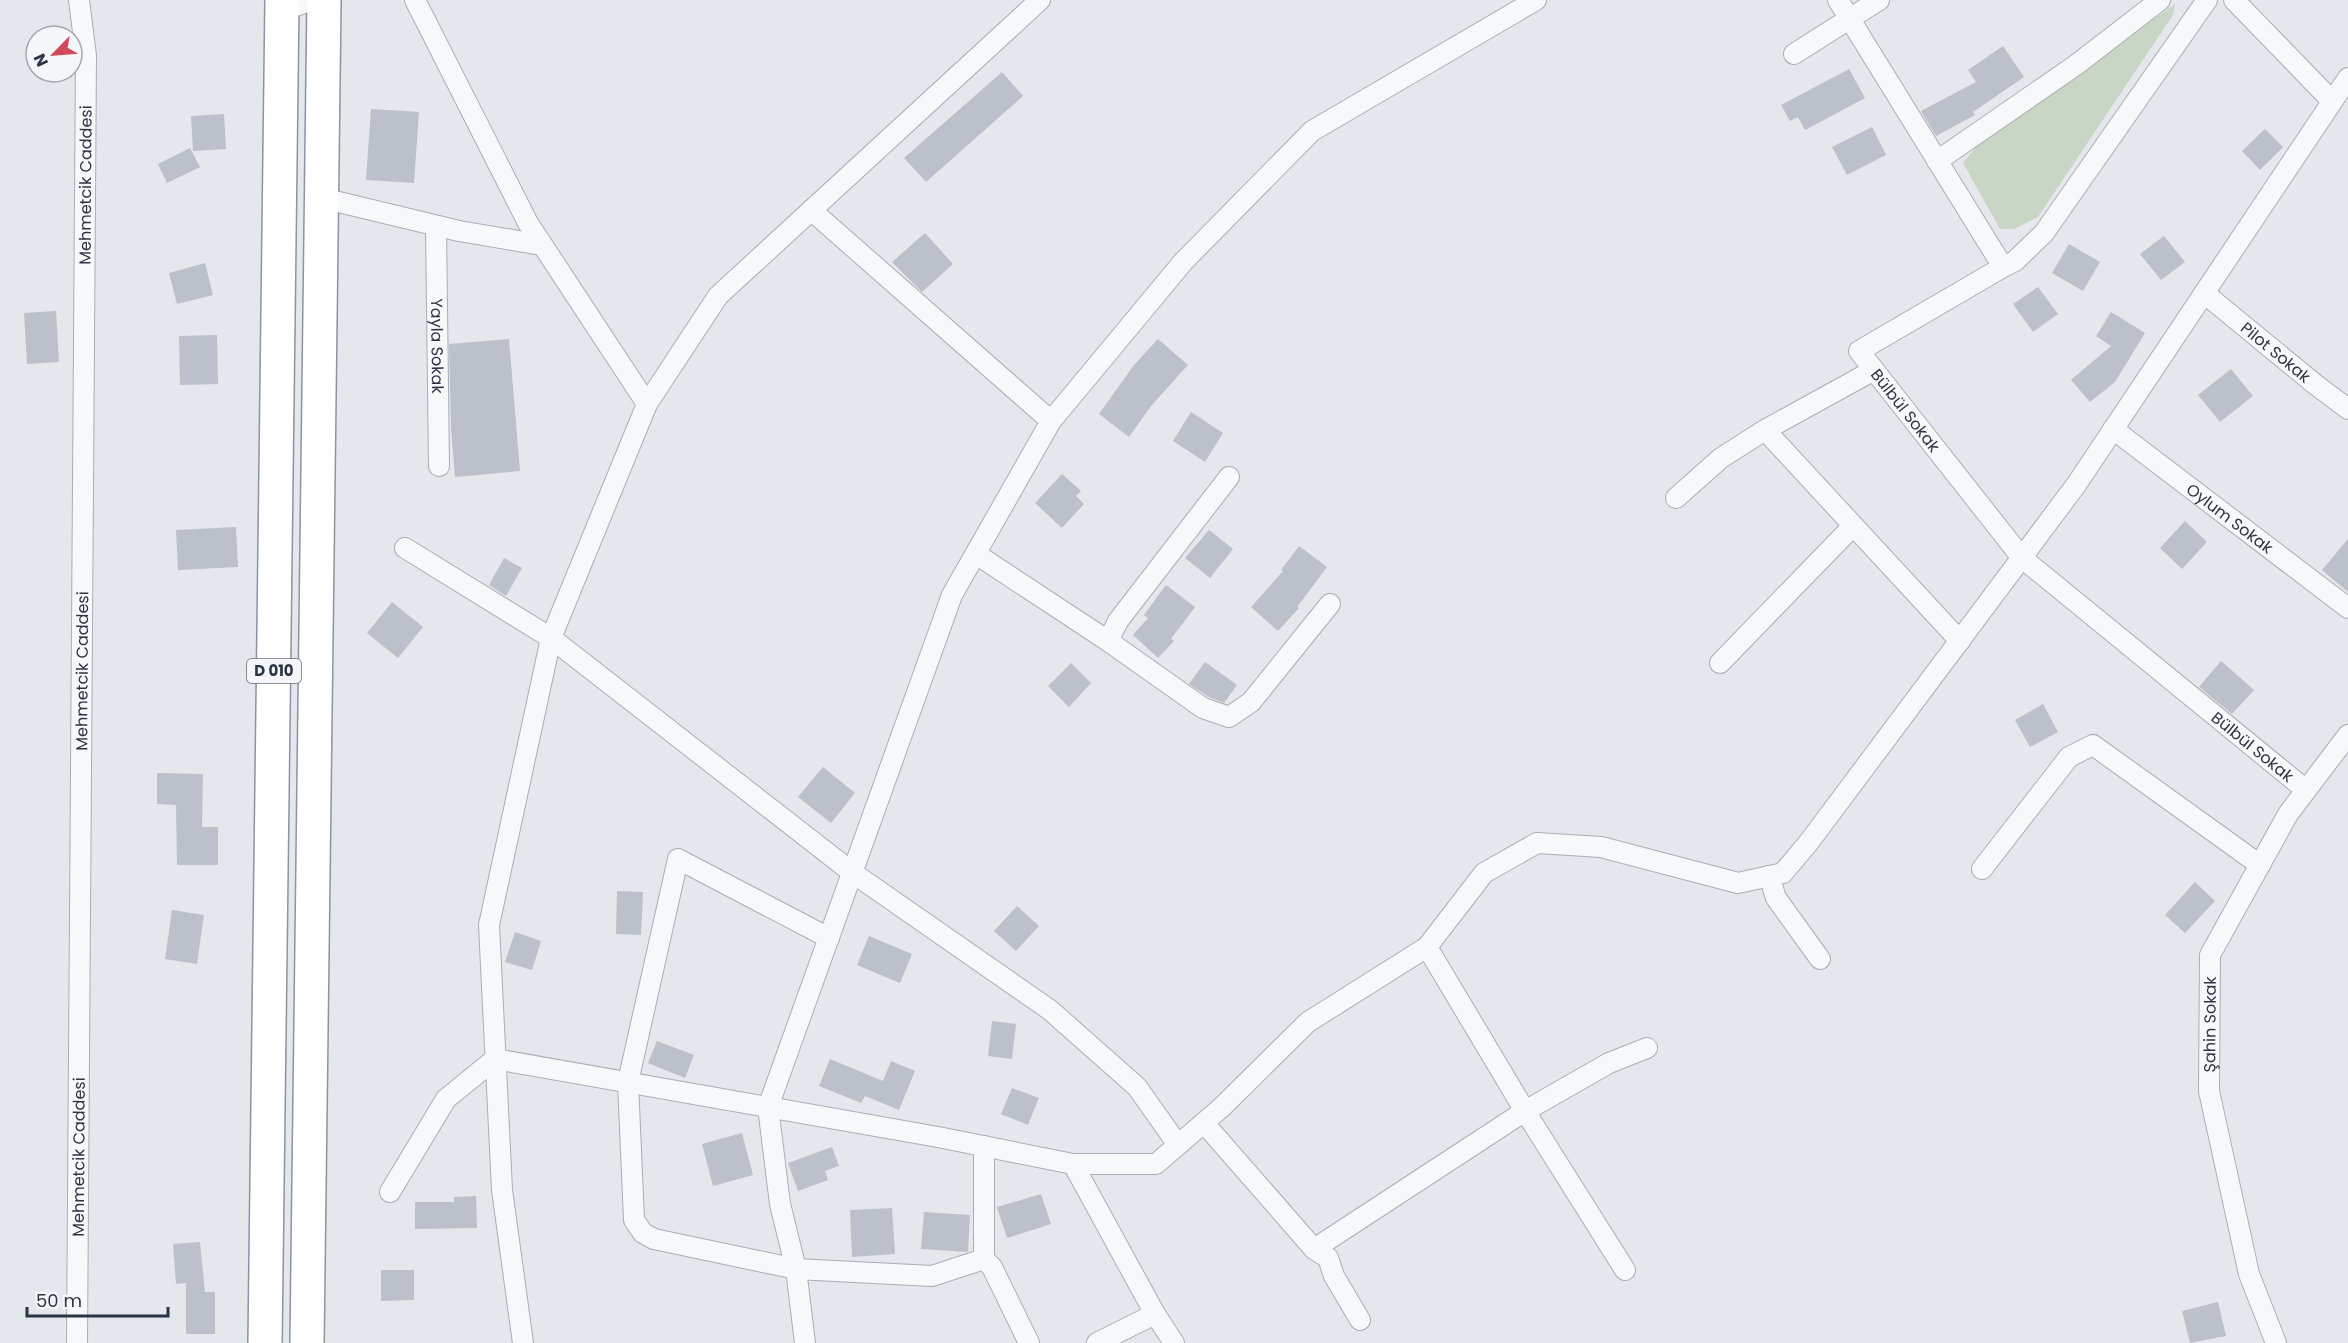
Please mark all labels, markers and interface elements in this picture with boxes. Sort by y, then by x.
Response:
north arrow [24,24,84,84]
text: N [28,50,54,70]
street label: Mehmetcik Caddesi [74,105,98,265]
street label: Yayla Sokak [425,298,449,395]
street label: Pilot Sokak [2236,317,2316,389]
street label: Bülbül Sokak [1865,364,1946,458]
street label: Oylum Sokak [2181,478,2278,559]
street label: Mehmetcik Caddesi [70,591,94,751]
road number: D 010 [247,659,301,683]
street label: Bülbül Sokak [2206,706,2299,788]
street label: Şahin Sokak [2198,976,2222,1072]
street label: Mehmetcik Caddesi [67,1077,91,1237]
scale bar [27,1280,168,1318]
text: 50 m [36,1288,82,1313]

